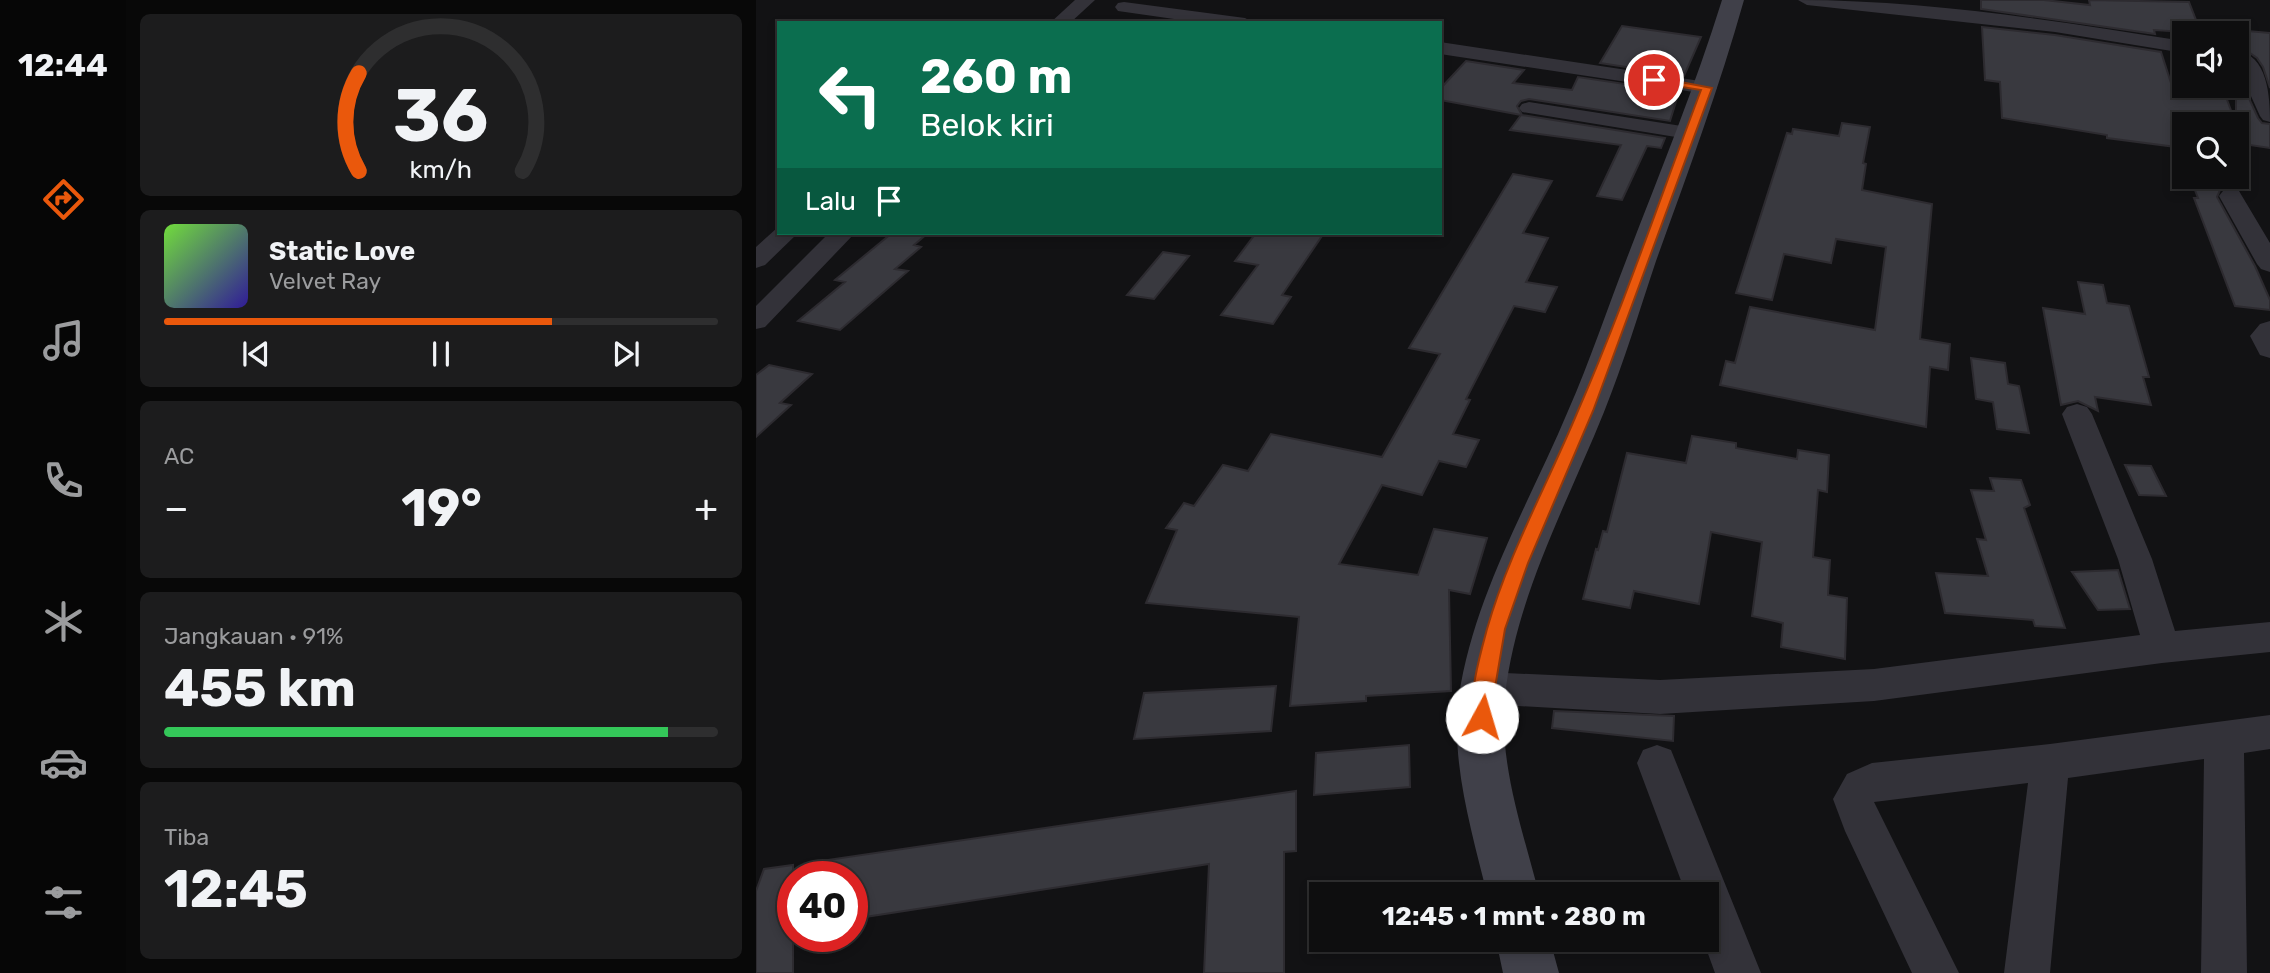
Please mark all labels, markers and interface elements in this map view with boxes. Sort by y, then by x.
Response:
map controls [2172,21,2249,189]
button: sound [2172,21,2249,98]
text: 12:44 [18,46,108,84]
text: 260 m [920,47,1072,105]
icon: left [805,49,896,140]
pin [1624,50,1684,110]
icon: arrive [1635,61,1673,99]
text: 36 [393,73,489,159]
text: Belok kiri [920,106,1054,144]
button: search [2172,112,2249,189]
text: km/h [410,155,472,184]
icon: directions [39,175,88,224]
icon: arrive [870,182,908,220]
text: Lalu [805,186,856,217]
text: Static Love [269,236,415,267]
text: Velvet Ray [269,267,381,295]
icon: music [39,316,88,365]
icon: previous [237,335,275,373]
icon: pause [422,335,460,373]
icon: next [607,335,645,373]
text: AC [164,442,194,470]
icon: phone [39,456,88,505]
text: 19° [401,477,482,539]
text: − [164,485,189,531]
text: + [694,485,718,531]
icon: climate [39,597,88,646]
text: Jangkauan · 91% [164,622,344,650]
text: 455 km [164,657,356,719]
position arrow [1445,680,1519,754]
icon: car [39,738,88,787]
text: Tiba [164,823,209,851]
text: 12:45 [164,858,308,920]
speed limit sign: 40 [777,861,868,952]
icon: filters [39,878,88,927]
text: 12:45 · 1 mnt · 280 m [1382,901,1646,932]

